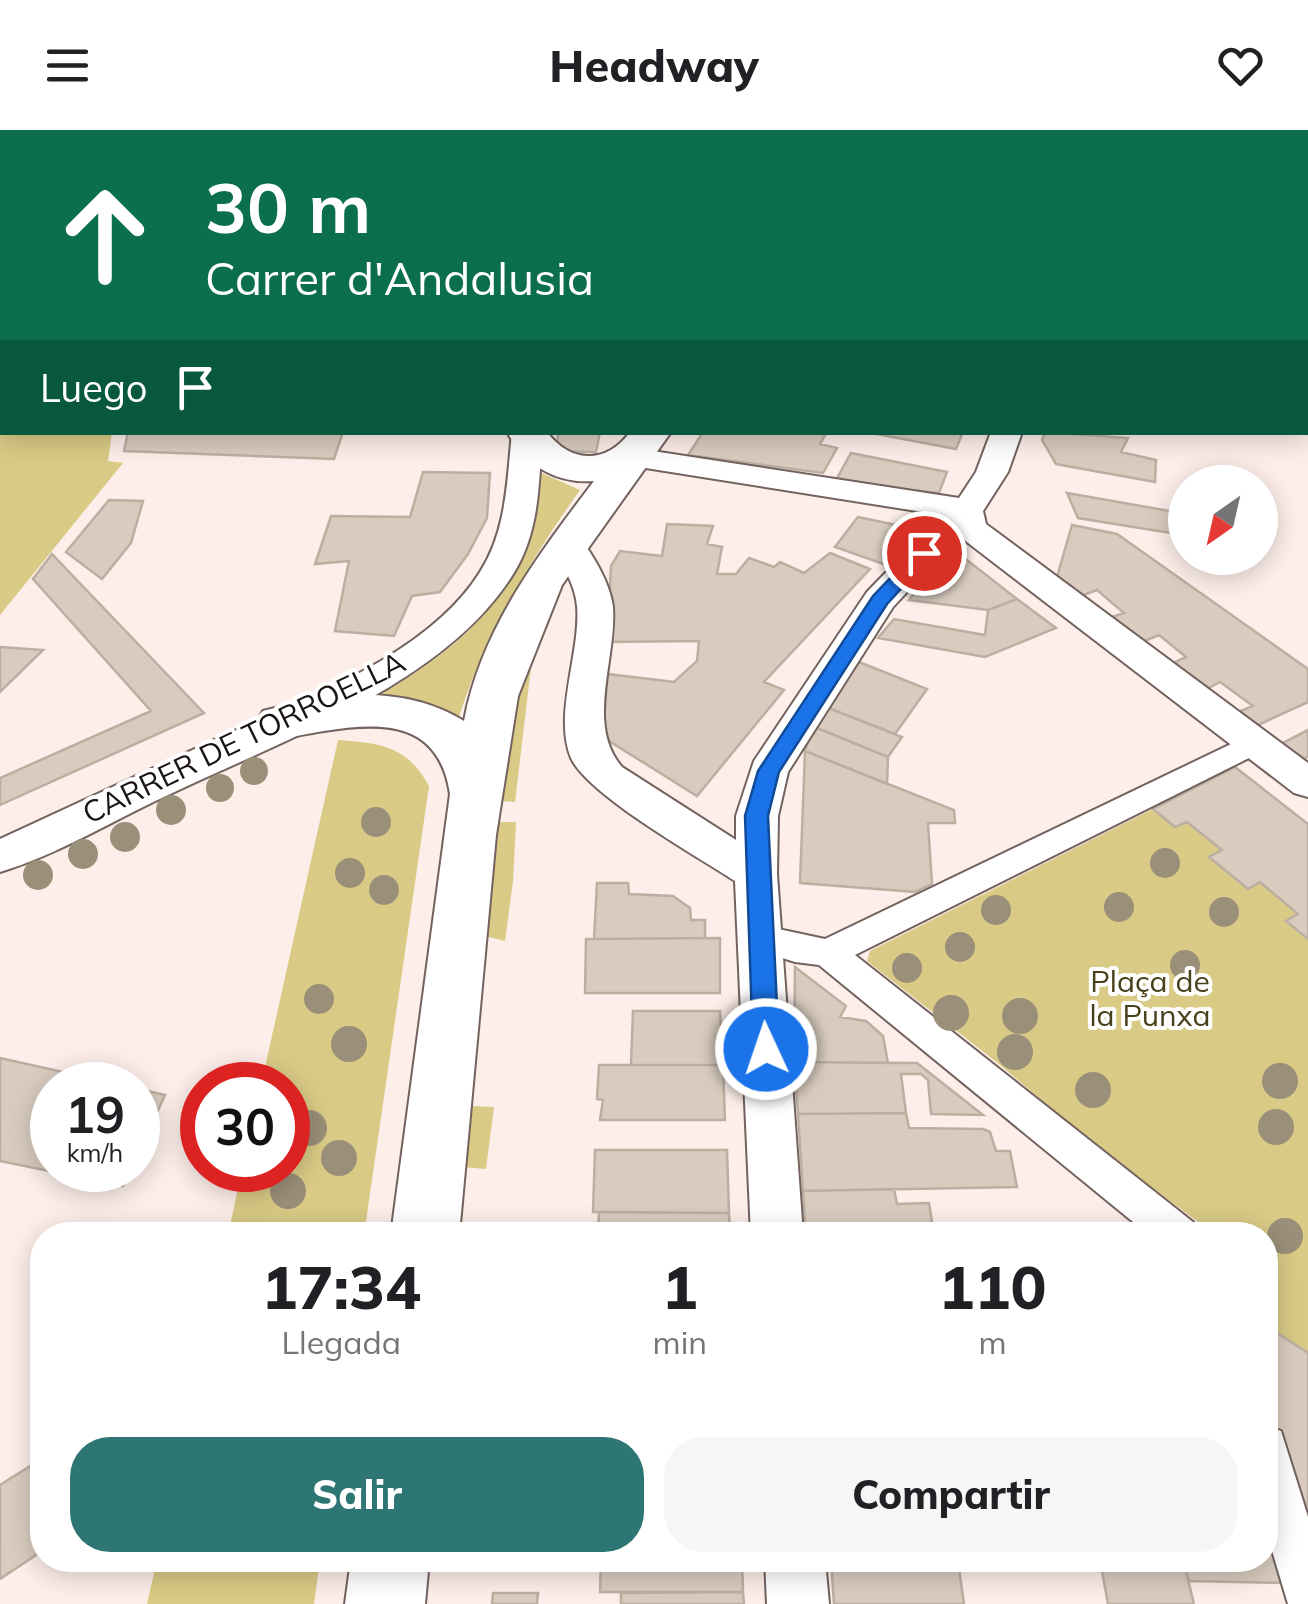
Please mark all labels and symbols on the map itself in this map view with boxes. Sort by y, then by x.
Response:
north arrow [1168,465,1278,575]
pin [882,511,967,596]
street label: CARRER DE TORROELLA [76,642,411,832]
park label: Plaça de la Punxa [1089,962,1211,1034]
position arrow [714,997,818,1101]
speed limit sign: 30 [180,1062,310,1192]

